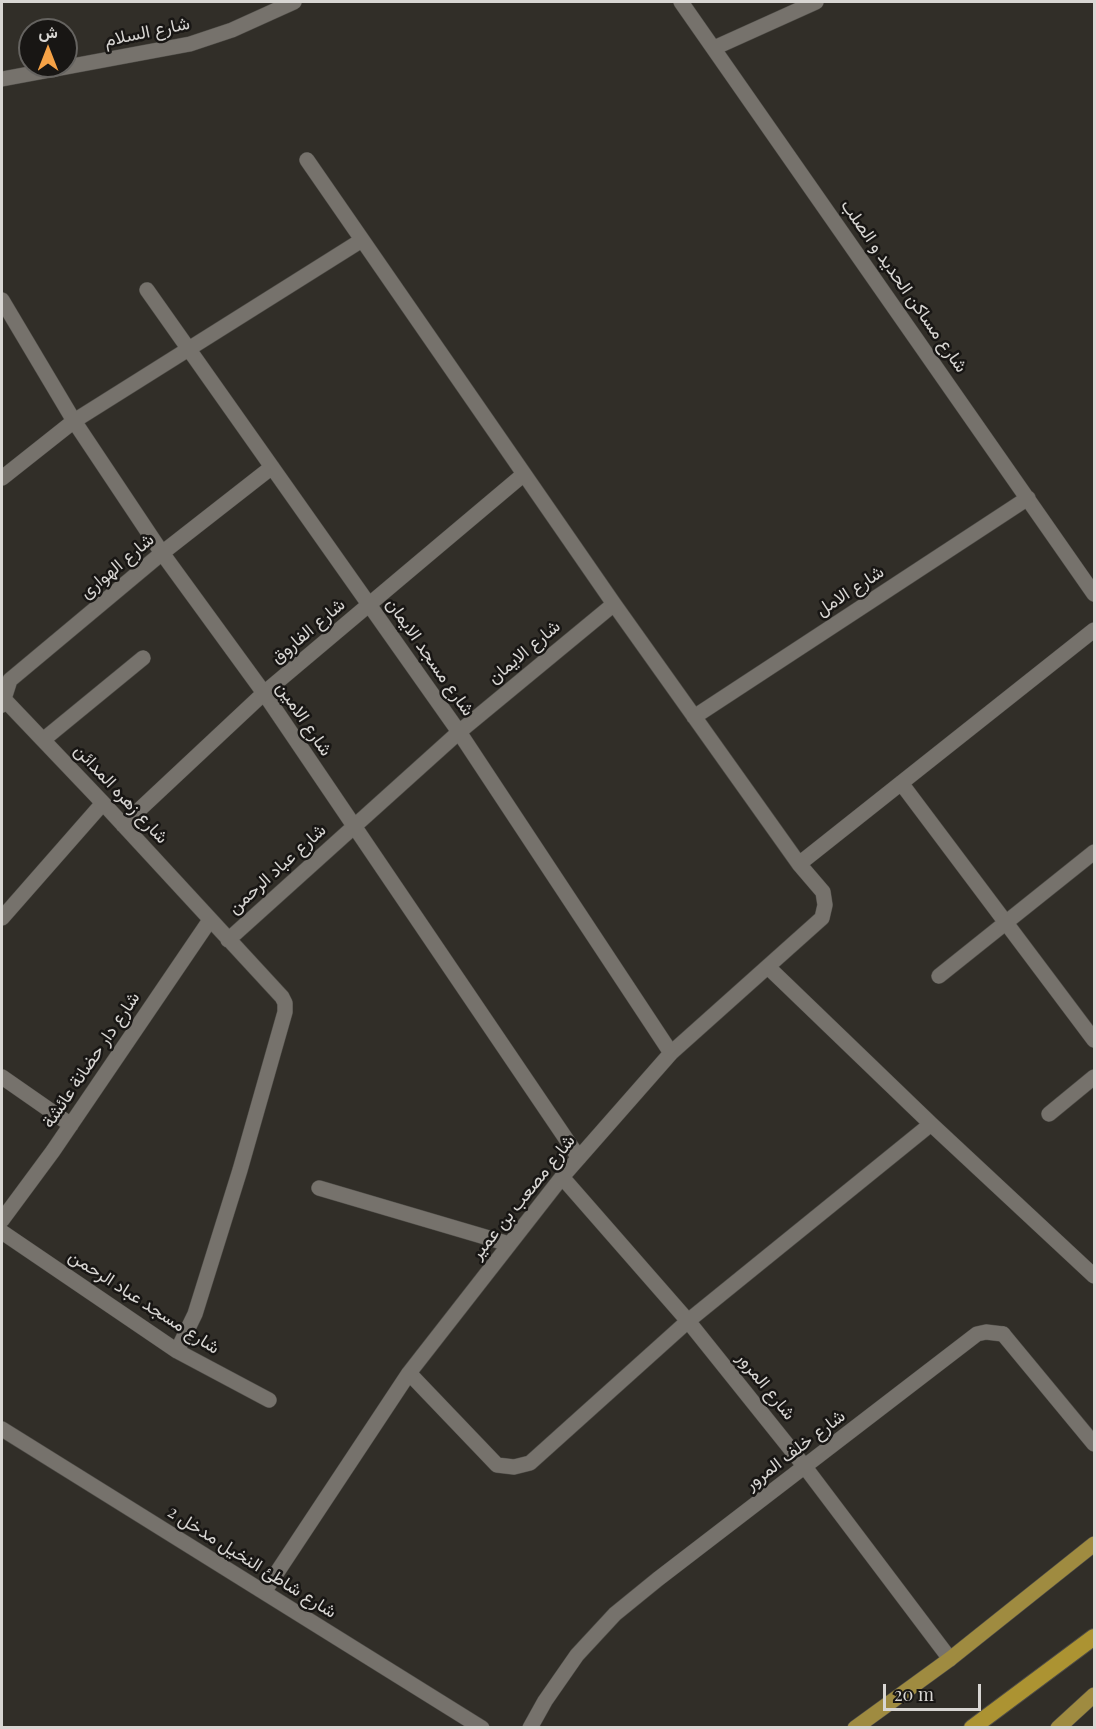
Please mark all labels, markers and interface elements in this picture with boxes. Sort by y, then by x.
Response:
street label: شارع السلام [102,12,192,52]
north arrow [18,18,78,78]
text: ش [38,21,58,42]
street label: شارع مساكن الحديد و الصلب [836,195,972,377]
street label: شارع الهوارى [76,529,158,603]
street label: شارع الامل [812,561,888,621]
street label: شارع الفاروق [267,594,349,668]
street label: شارع مسجد الايمان [381,594,479,720]
street label: شارع الايمان [483,615,565,689]
street label: شارع الامين [271,678,337,760]
street label: شارع زهره المدائن [69,740,173,848]
street label: شارع عباد الرحمن [224,819,330,919]
street label: شارع دار حضانة عائشة [37,988,145,1132]
street label: شارع مصعب بن عمير [466,1130,580,1264]
street label: شارع مسجد عباد الرحمن [65,1245,223,1359]
street label: شارع المرور [732,1348,800,1424]
street label: شارع خلف المرور [741,1405,849,1495]
street label: شارع شاطئ النخيل مدخل 2 [163,1501,341,1623]
scale bar [886,1672,984,1710]
text: 20 m [894,1682,934,1706]

